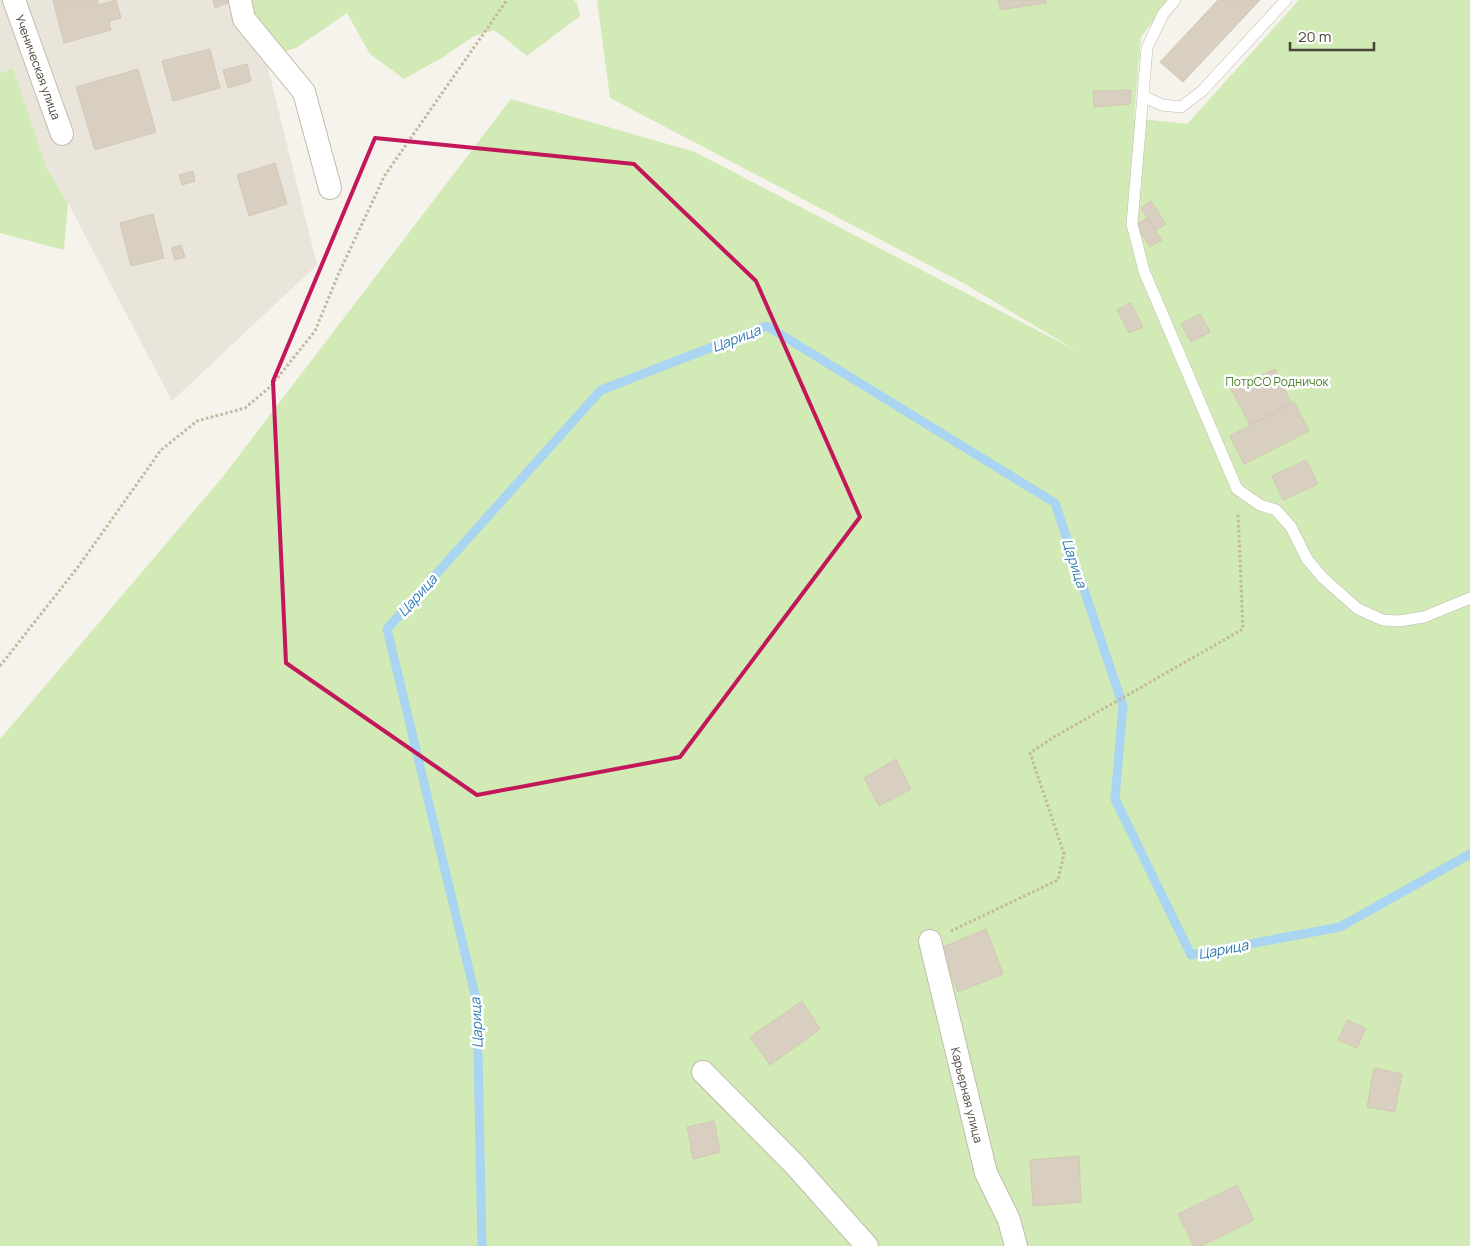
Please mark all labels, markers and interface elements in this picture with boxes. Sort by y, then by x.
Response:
street label: Ученическая улица [11,12,65,122]
scale bar [1290,20,1374,52]
text: 20 m [1298,26,1331,47]
water label: Царица [709,320,764,356]
park label: ПотрСО Родничок [1225,373,1330,390]
water label: Царица [1058,536,1092,591]
water label: Царица [393,569,442,620]
water label: Царица [1196,935,1251,963]
water label: Царица [465,996,487,1049]
street label: Карьерная улица [947,1045,987,1145]

